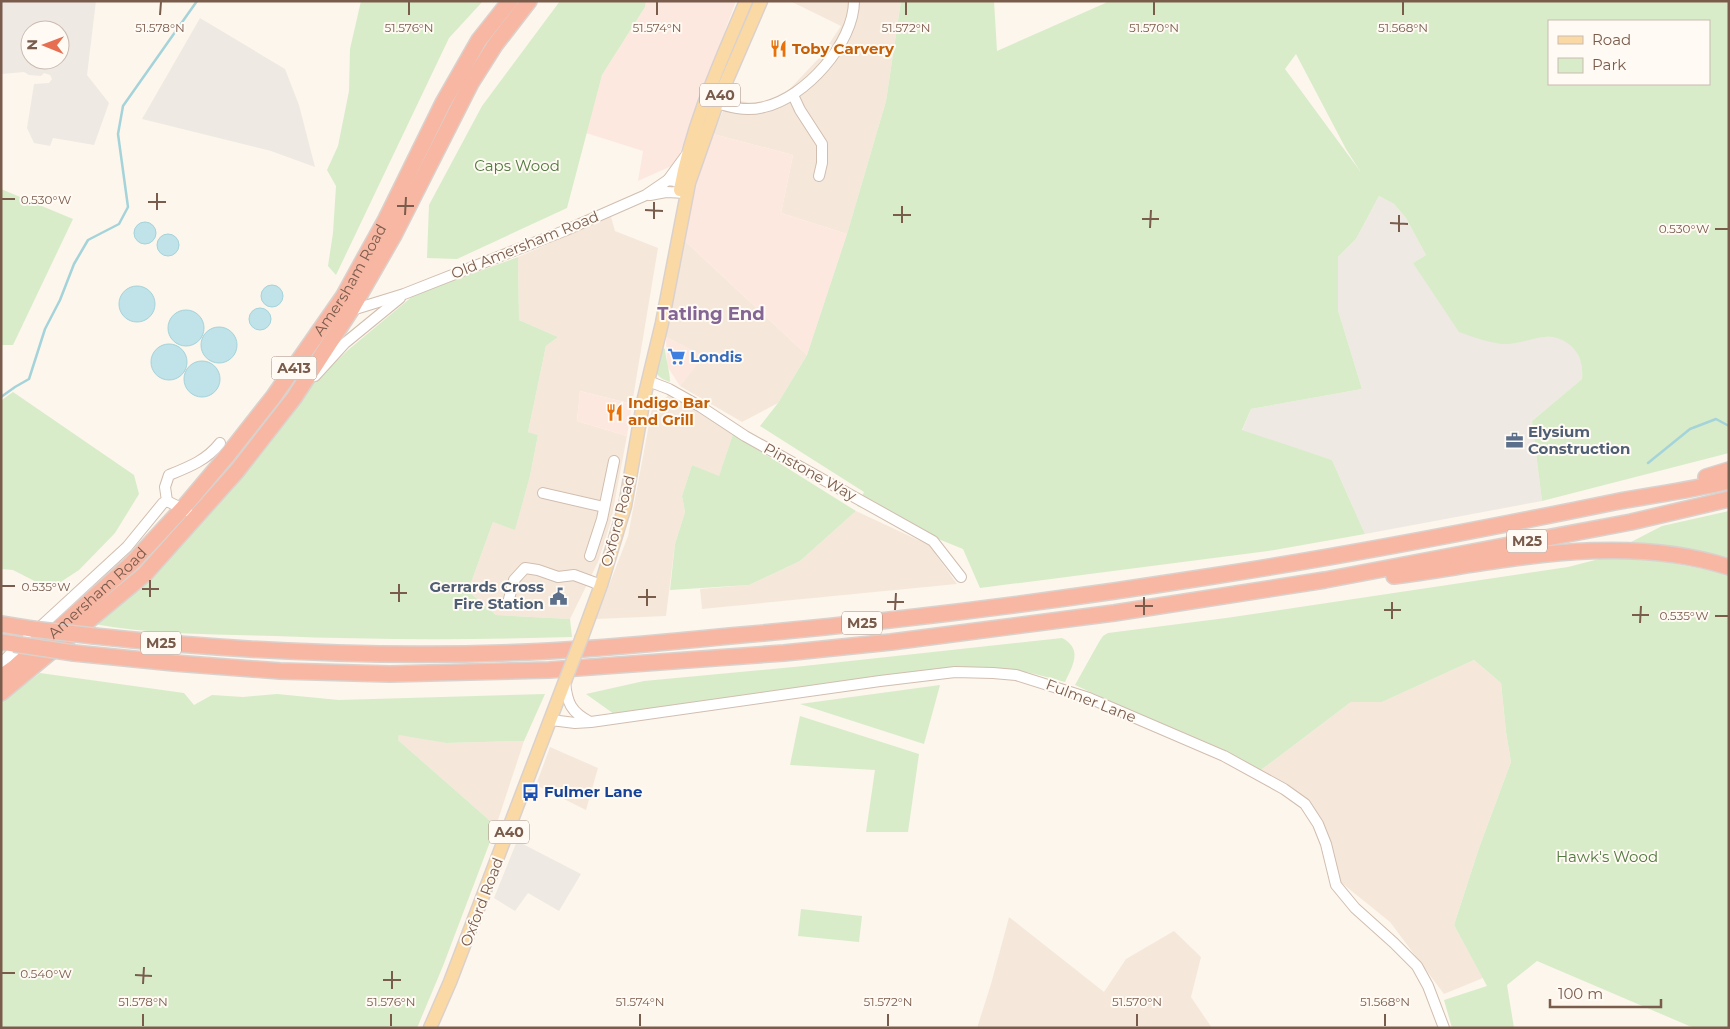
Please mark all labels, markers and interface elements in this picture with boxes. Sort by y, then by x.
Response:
north arrow [20,20,70,70]
text: 51.578°N [135,20,185,35]
text: 51.576°N [385,20,433,35]
text: 51.574°N [633,20,681,35]
text: 51.572°N [882,20,930,35]
text: 51.570°N [1129,20,1179,35]
text: 51.568°N [1378,20,1428,35]
legend [1548,20,1710,85]
text: Road [1592,30,1631,49]
text: N [23,39,41,51]
restaurant icon: Toby Carvery [768,39,788,59]
place label: Toby Carvery [792,39,895,58]
text: Park [1592,55,1626,74]
road number: A40 [700,84,740,106]
park label: Caps Wood [474,156,560,175]
text: 0.530°W [21,192,71,207]
street label: Old Amersham Road [448,206,602,283]
street label: Amersham Road [309,221,390,339]
text: 0.530°W [1659,221,1709,236]
district label: Tatling End [657,303,765,325]
supermarket icon: Londis [666,347,686,367]
place label: Londis [690,347,742,366]
road number: A413 [272,356,316,379]
place label: Indigo Bar and Grill [628,393,711,429]
restaurant icon: Indigo Bar and Grill [604,402,624,422]
place label: Elysium Construction [1528,422,1630,458]
office icon: Elysium Construction [1504,431,1524,451]
street label: Pinstone Way [761,438,861,505]
street label: Oxford Road [596,473,639,569]
road number: M25 [1507,530,1547,552]
street label: Amersham Road [44,543,151,642]
place label: Gerrards Cross Fire Station [430,577,544,613]
text: 0.535°W [21,579,71,594]
public building icon: Gerrards Cross Fire Station [548,586,568,606]
text: 0.535°W [1659,608,1709,623]
road number: M25 [842,612,882,634]
road number: M25 [141,632,181,654]
street label: Fulmer Lane [1043,675,1139,726]
bus stop icon: Fulmer Lane [520,782,540,802]
place label: Fulmer Lane [544,782,642,801]
road number: A40 [489,820,529,844]
park label: Hawk's Wood [1556,847,1658,866]
street label: Oxford Road [456,855,507,949]
text: 0.540°W [20,966,72,981]
scale bar [1550,976,1661,1008]
text: 100 m [1558,984,1603,1003]
text: 51.578°N [118,994,168,1009]
text: 51.576°N [367,994,415,1009]
text: 51.574°N [616,994,664,1009]
text: 51.572°N [864,994,912,1009]
text: 51.570°N [1112,994,1162,1009]
text: 51.568°N [1360,994,1410,1009]

